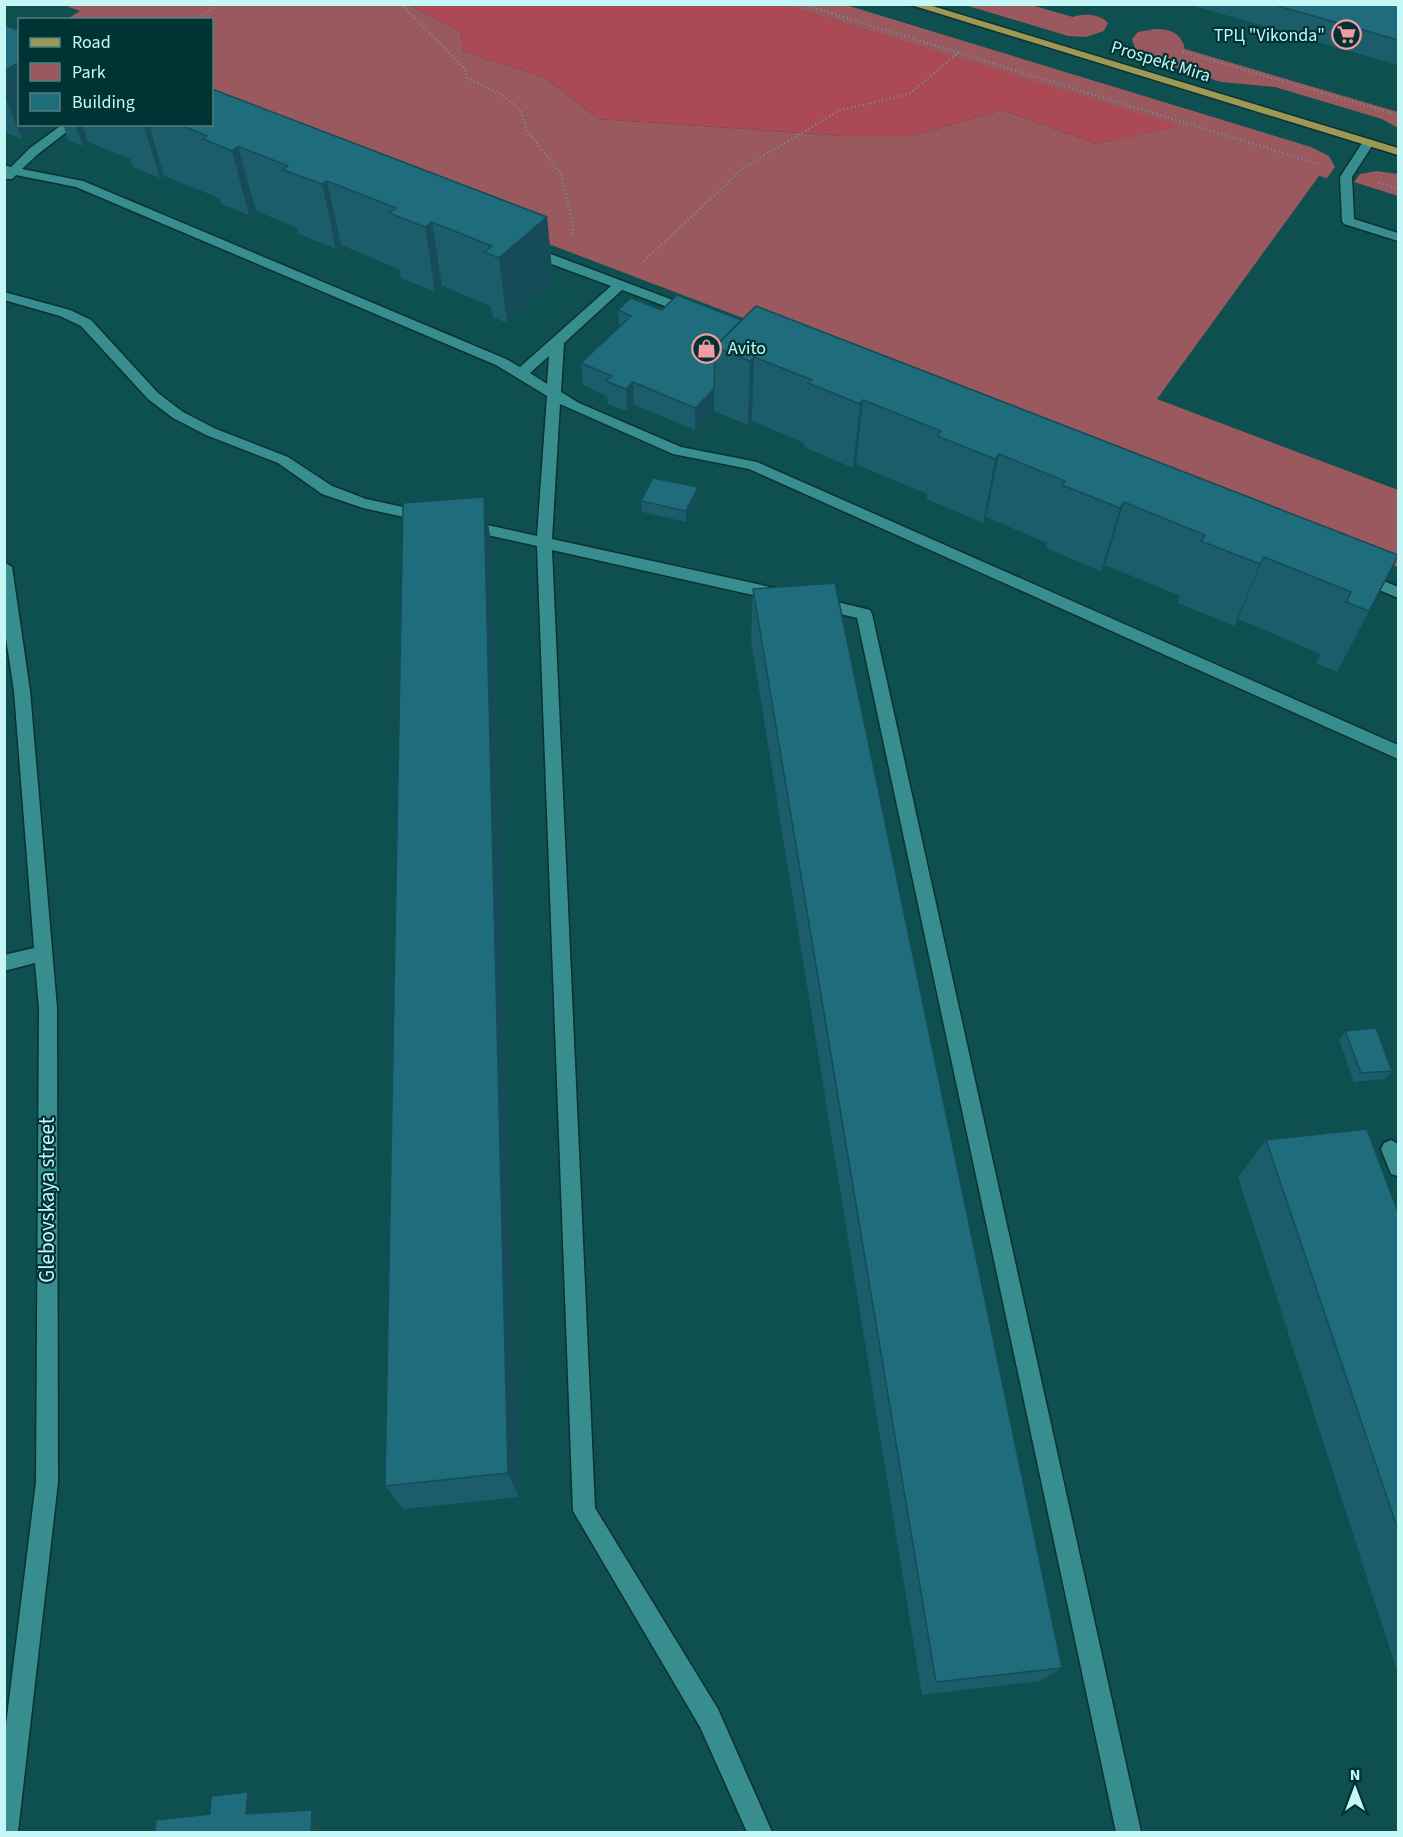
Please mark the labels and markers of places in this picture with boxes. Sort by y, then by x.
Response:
supermarket icon: ТРЦ "Vikonda" [1330,19,1362,51]
place label: ТРЦ "Vikonda" [1214,23,1325,48]
shop icon: Avito [691,332,723,364]
place label: Avito [728,336,766,361]

